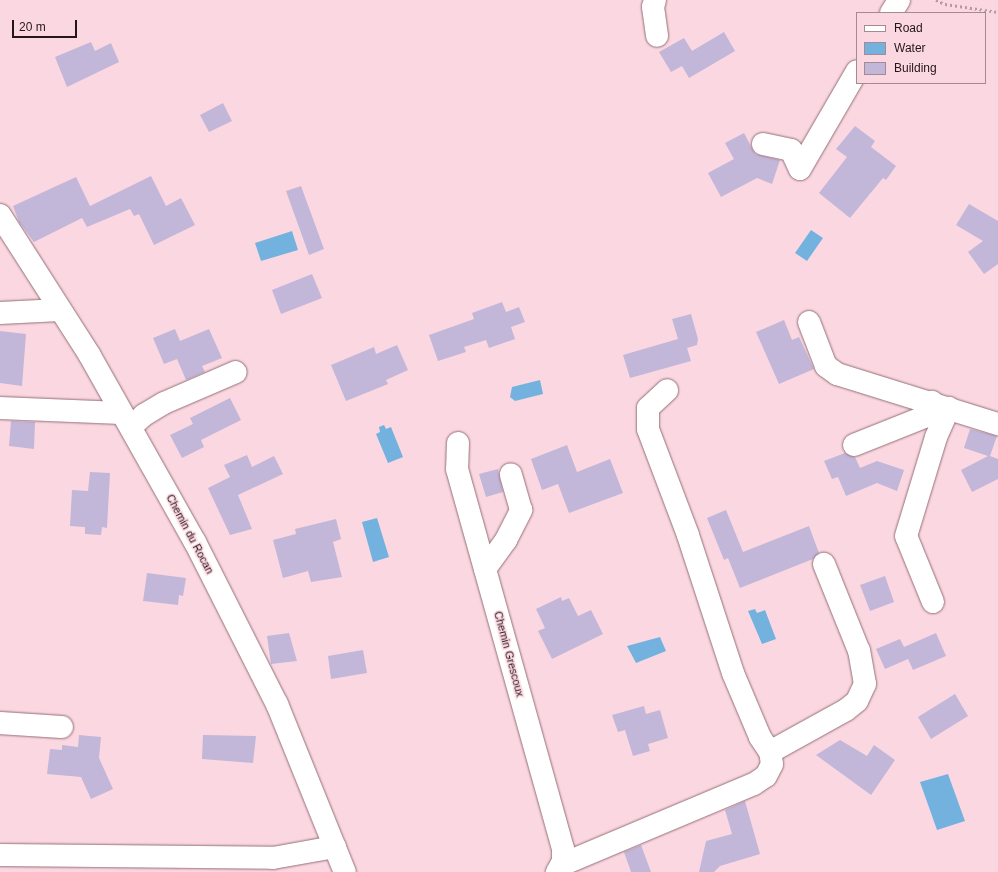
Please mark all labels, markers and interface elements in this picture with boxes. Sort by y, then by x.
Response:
scale bar [14,12,79,38]
legend [856,12,986,84]
text: 20 m [19,20,46,34]
text: Road [894,21,923,35]
text: Water [894,41,926,55]
text: Building [894,61,937,75]
street label: Chemin du Rocan [164,492,216,576]
street label: Chemin Grescoux [491,610,527,698]

